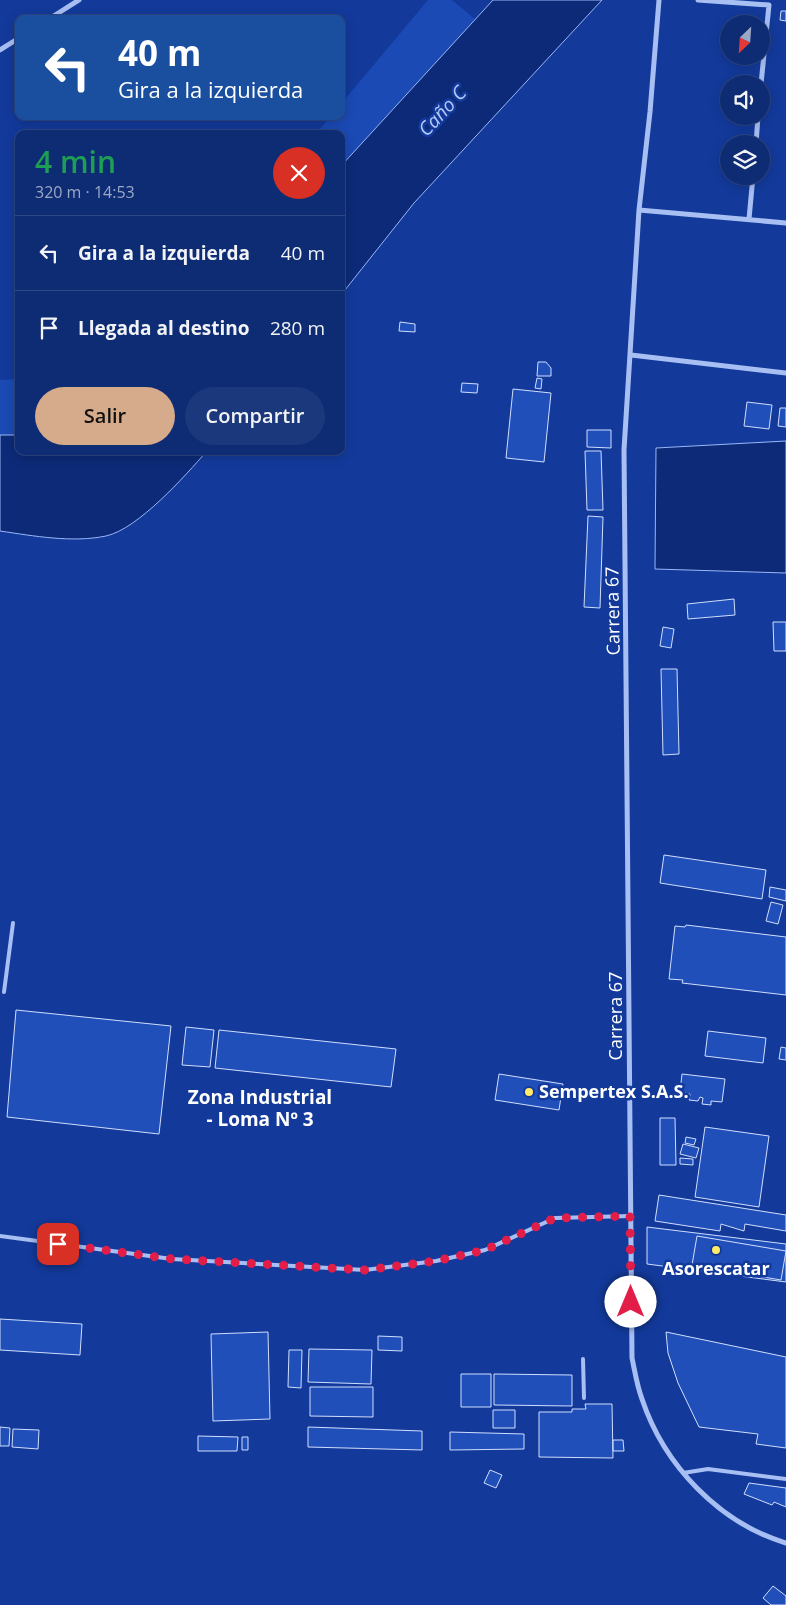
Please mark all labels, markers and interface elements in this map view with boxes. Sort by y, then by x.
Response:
north arrow [720,15,770,65]
map controls [720,15,770,185]
text: 40 m [118,29,201,76]
icon: left [35,35,100,100]
text: Gira a la izquierda [118,74,303,104]
button: sound [720,75,770,125]
water label: Caño C [412,80,472,142]
button: layers [720,135,770,185]
text: 4 min [35,141,116,182]
button: close [273,147,325,199]
text: 320 m · 14:53 [35,181,135,203]
icon: left [35,239,63,267]
text: Gira a la izquierda [78,240,250,266]
text: 40 m [281,240,325,266]
icon: arrive [35,314,63,342]
text: Llegada al destino [78,315,250,341]
text: 280 m [270,315,325,341]
button: Salir [35,387,175,445]
button: Compartir [185,387,325,445]
street label: Carrera 67 [599,566,625,656]
street label: Carrera 67 [603,972,627,1060]
place label: Sempertex S.A.S. [539,1079,689,1103]
district label: Zona Industrial - Loma Nº 3 [188,1084,332,1132]
marker: Sempertex S.A.S. [523,1086,535,1098]
pin [37,1223,79,1265]
icon: arrive [44,1230,72,1258]
marker: Asorescatar [710,1244,722,1256]
place label: Asorescatar [662,1256,770,1280]
position arrow [604,1275,656,1327]

